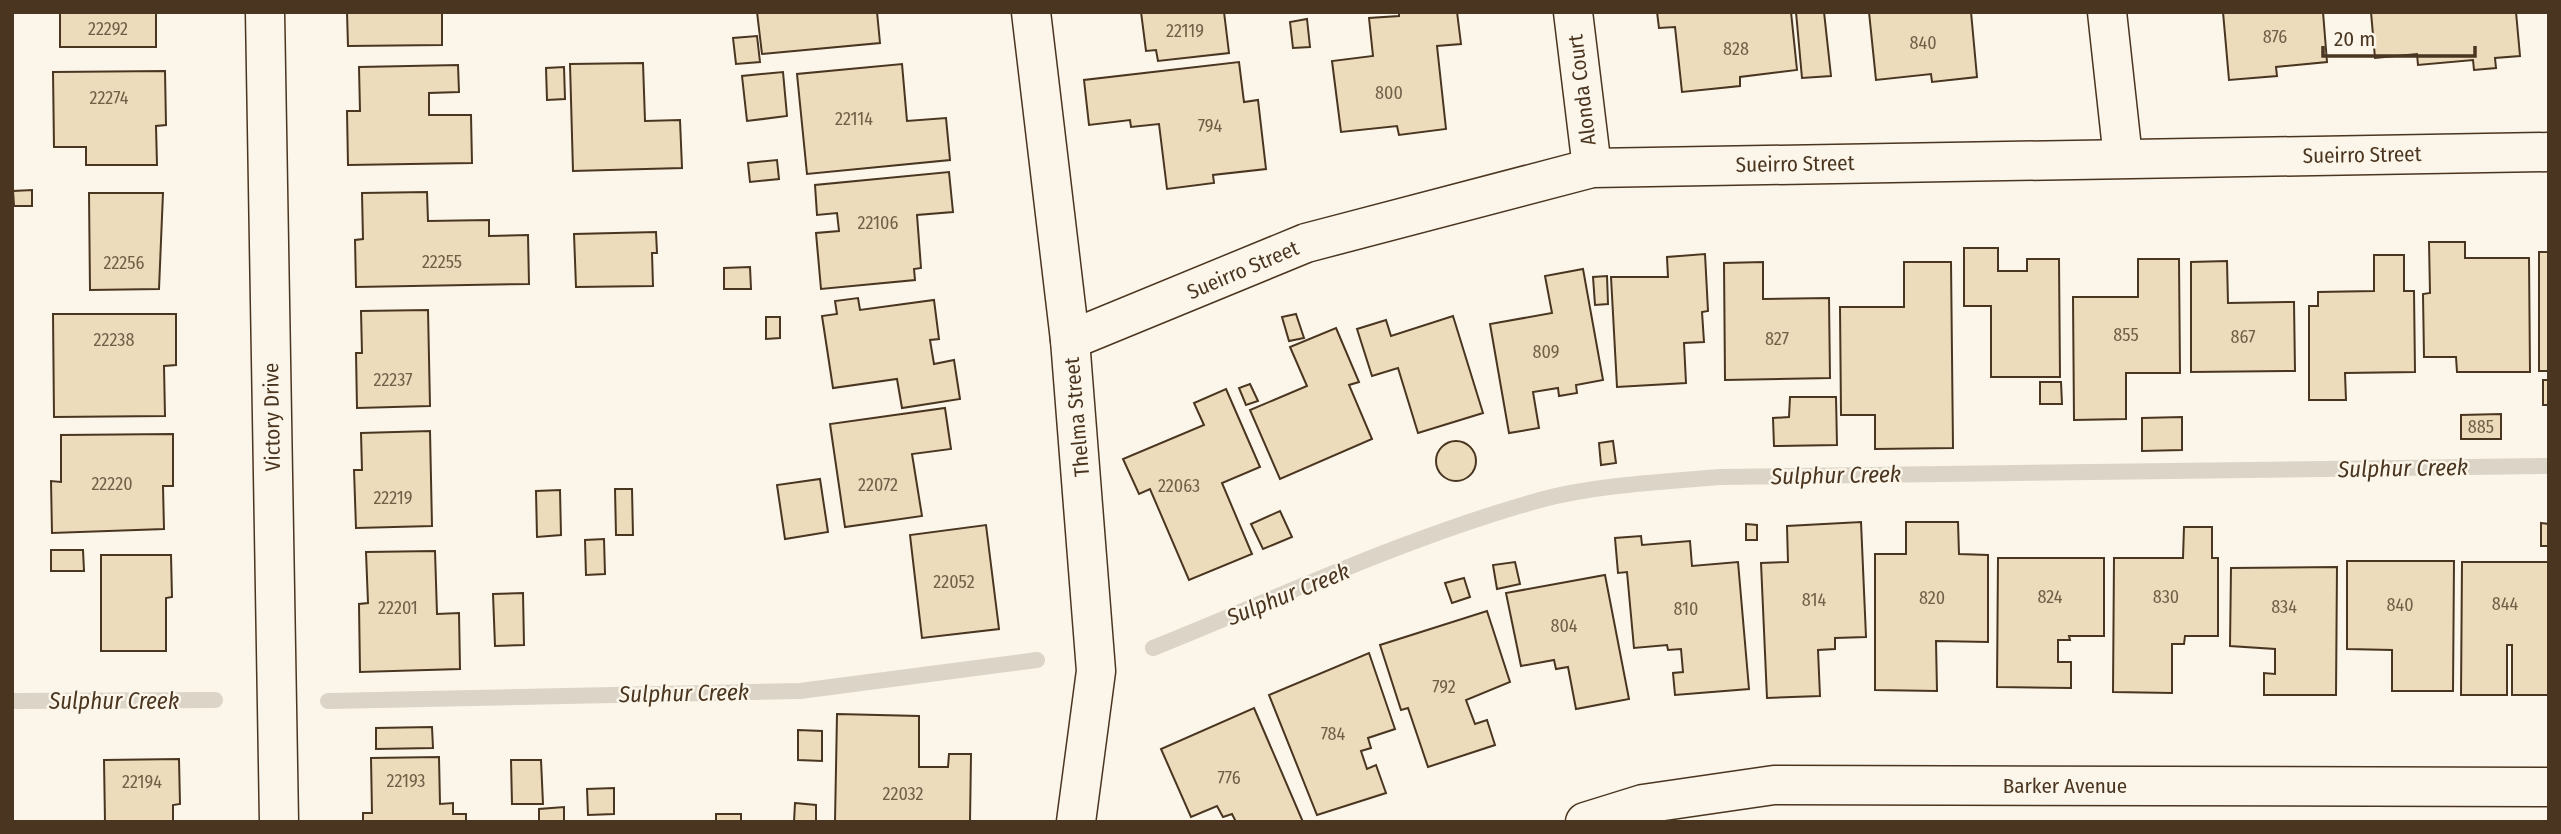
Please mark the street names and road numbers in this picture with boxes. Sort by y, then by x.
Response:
street label: Alonda Court [1562,33,1602,147]
street label: Sueirro Street [2302,141,2422,169]
street label: Sueirro Street [1735,150,1855,178]
street label: Sueirro Street [1183,235,1303,305]
street label: Thelma Street [1059,356,1095,478]
street label: Victory Drive [258,362,286,472]
street label: Barker Avenue [2003,773,2127,799]

